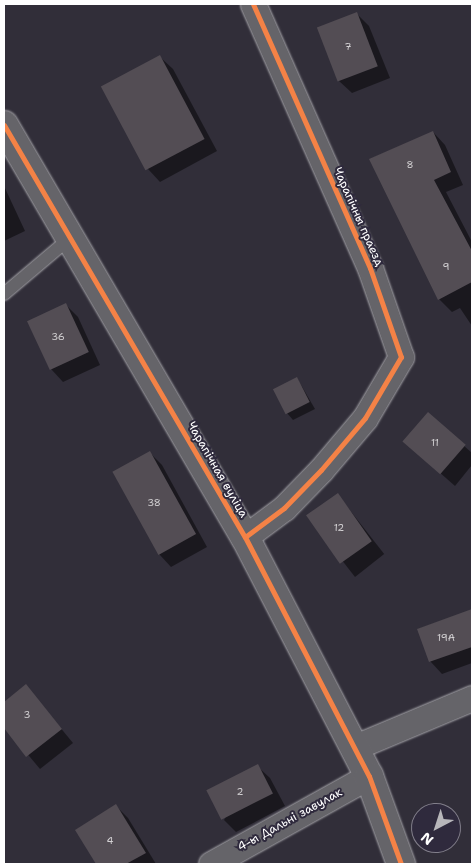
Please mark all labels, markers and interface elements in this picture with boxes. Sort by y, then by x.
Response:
house number: 7 [345,41,351,53]
house number: 8 [407,159,413,171]
street label: Чарапічны праезд [330,165,386,269]
house number: 9 [443,261,449,273]
house number: 36 [51,331,65,343]
street label: Чарапічная вуліца [184,419,250,521]
house number: 11 [431,437,439,449]
house number: 38 [147,497,161,509]
house number: 12 [334,522,344,534]
house number: 19А [437,632,455,644]
house number: 3 [24,709,30,721]
street label: 4-ы Дальні завулак [235,785,345,855]
house number: 2 [237,786,243,798]
north arrow [411,803,461,853]
text: N [417,828,437,849]
house number: 4 [107,835,113,847]

